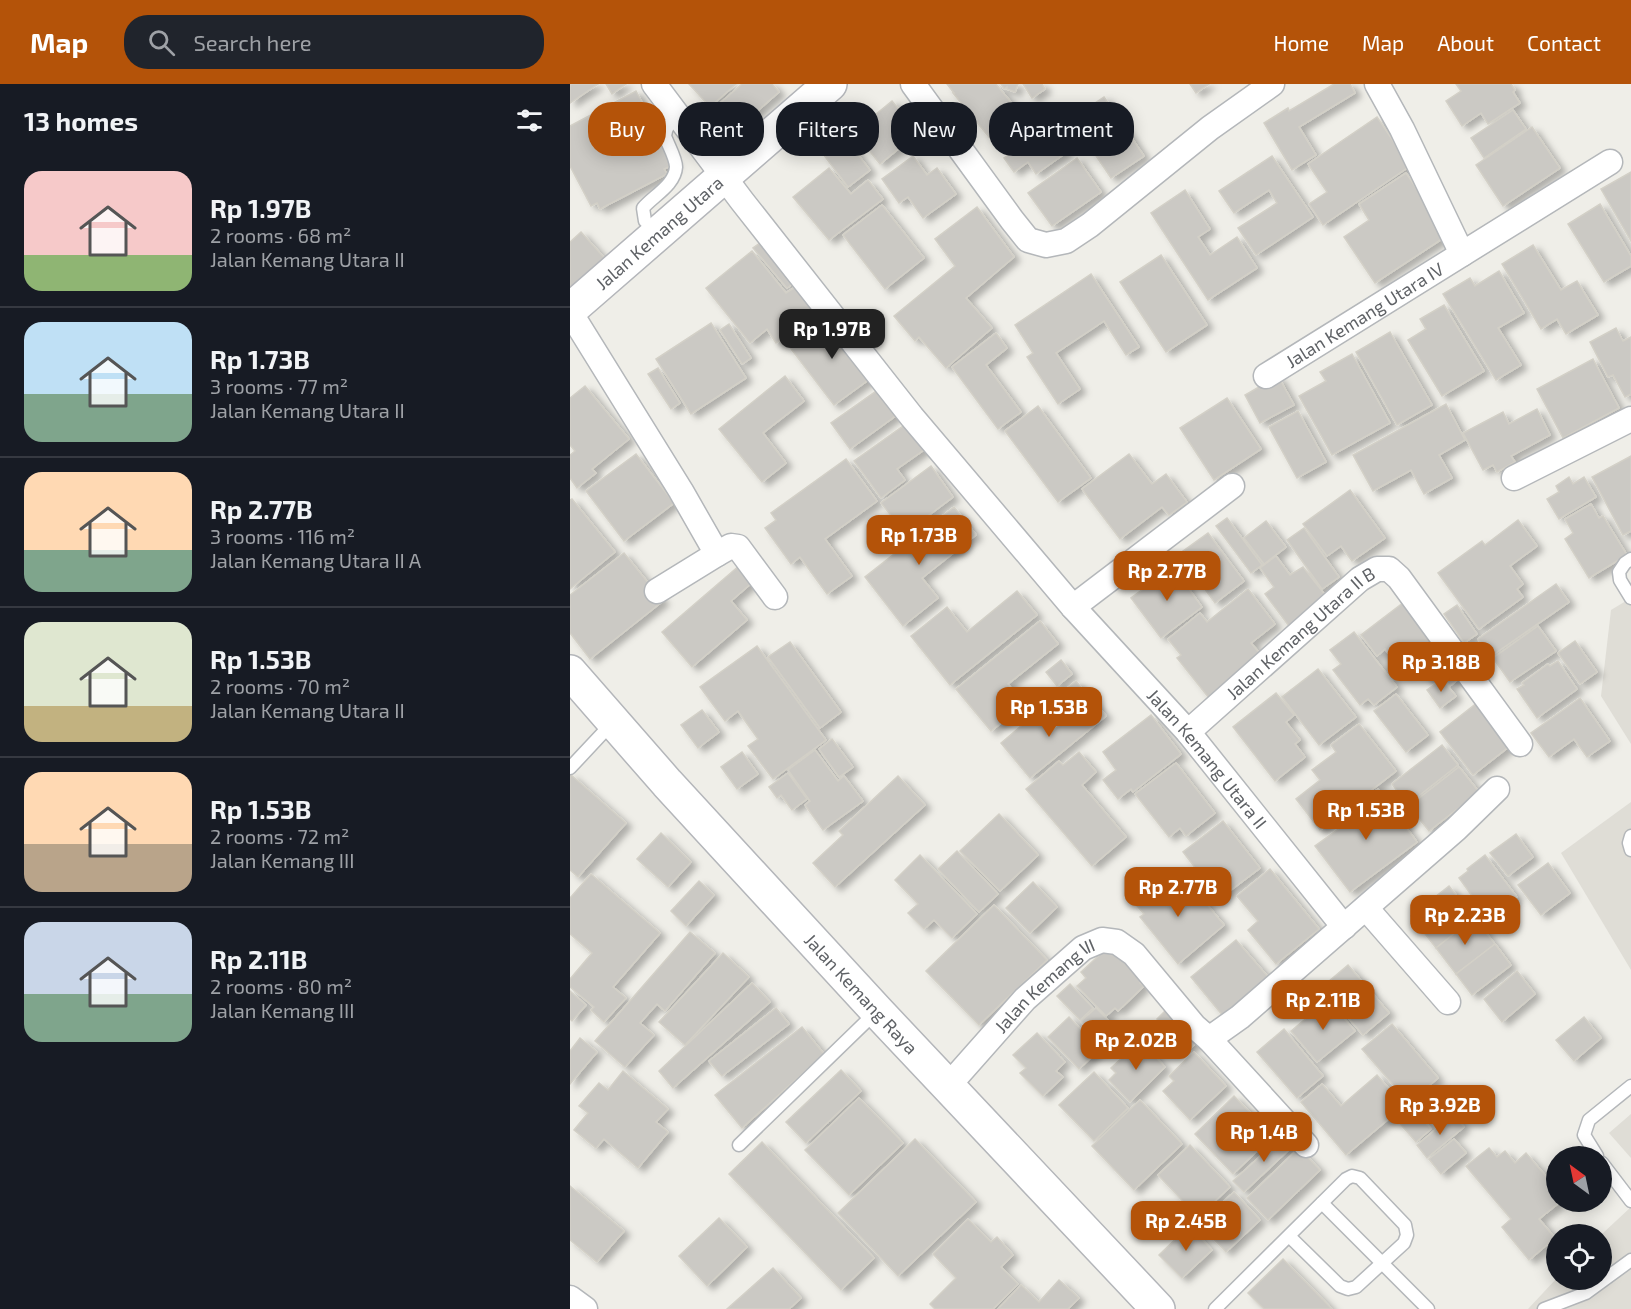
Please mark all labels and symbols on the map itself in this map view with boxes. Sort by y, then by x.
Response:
street label: Jalan Kemang Utara [591,171,727,294]
street label: Jalan Kemang Utara IV [1282,257,1447,372]
pin: Rp 1.97B [770,309,894,360]
pin: Rp 1.73B [857,515,981,566]
pin: Rp 2.77B [1105,551,1229,602]
street label: Jalan Kemang Utara II B [1222,562,1379,704]
pin: Rp 3.18B [1379,642,1503,693]
street label: Jalan Kemang Utara II [1143,684,1272,833]
pin: Rp 1.53B [987,687,1111,738]
pin: Rp 1.53B [1304,790,1428,841]
pin: Rp 2.77B [1116,867,1240,918]
pin: Rp 2.23B [1403,895,1527,946]
street label: Jalan Kemang Raya [800,929,923,1058]
street label: Jalan Kemang III [989,933,1098,1037]
pin: Rp 2.11B [1261,980,1385,1031]
pin: Rp 2.02B [1074,1020,1198,1071]
pin: Rp 3.92B [1378,1085,1502,1136]
pin: Rp 1.4B [1209,1112,1319,1163]
north arrow [1546,1146,1612,1212]
pin: Rp 2.45B [1124,1201,1248,1252]

